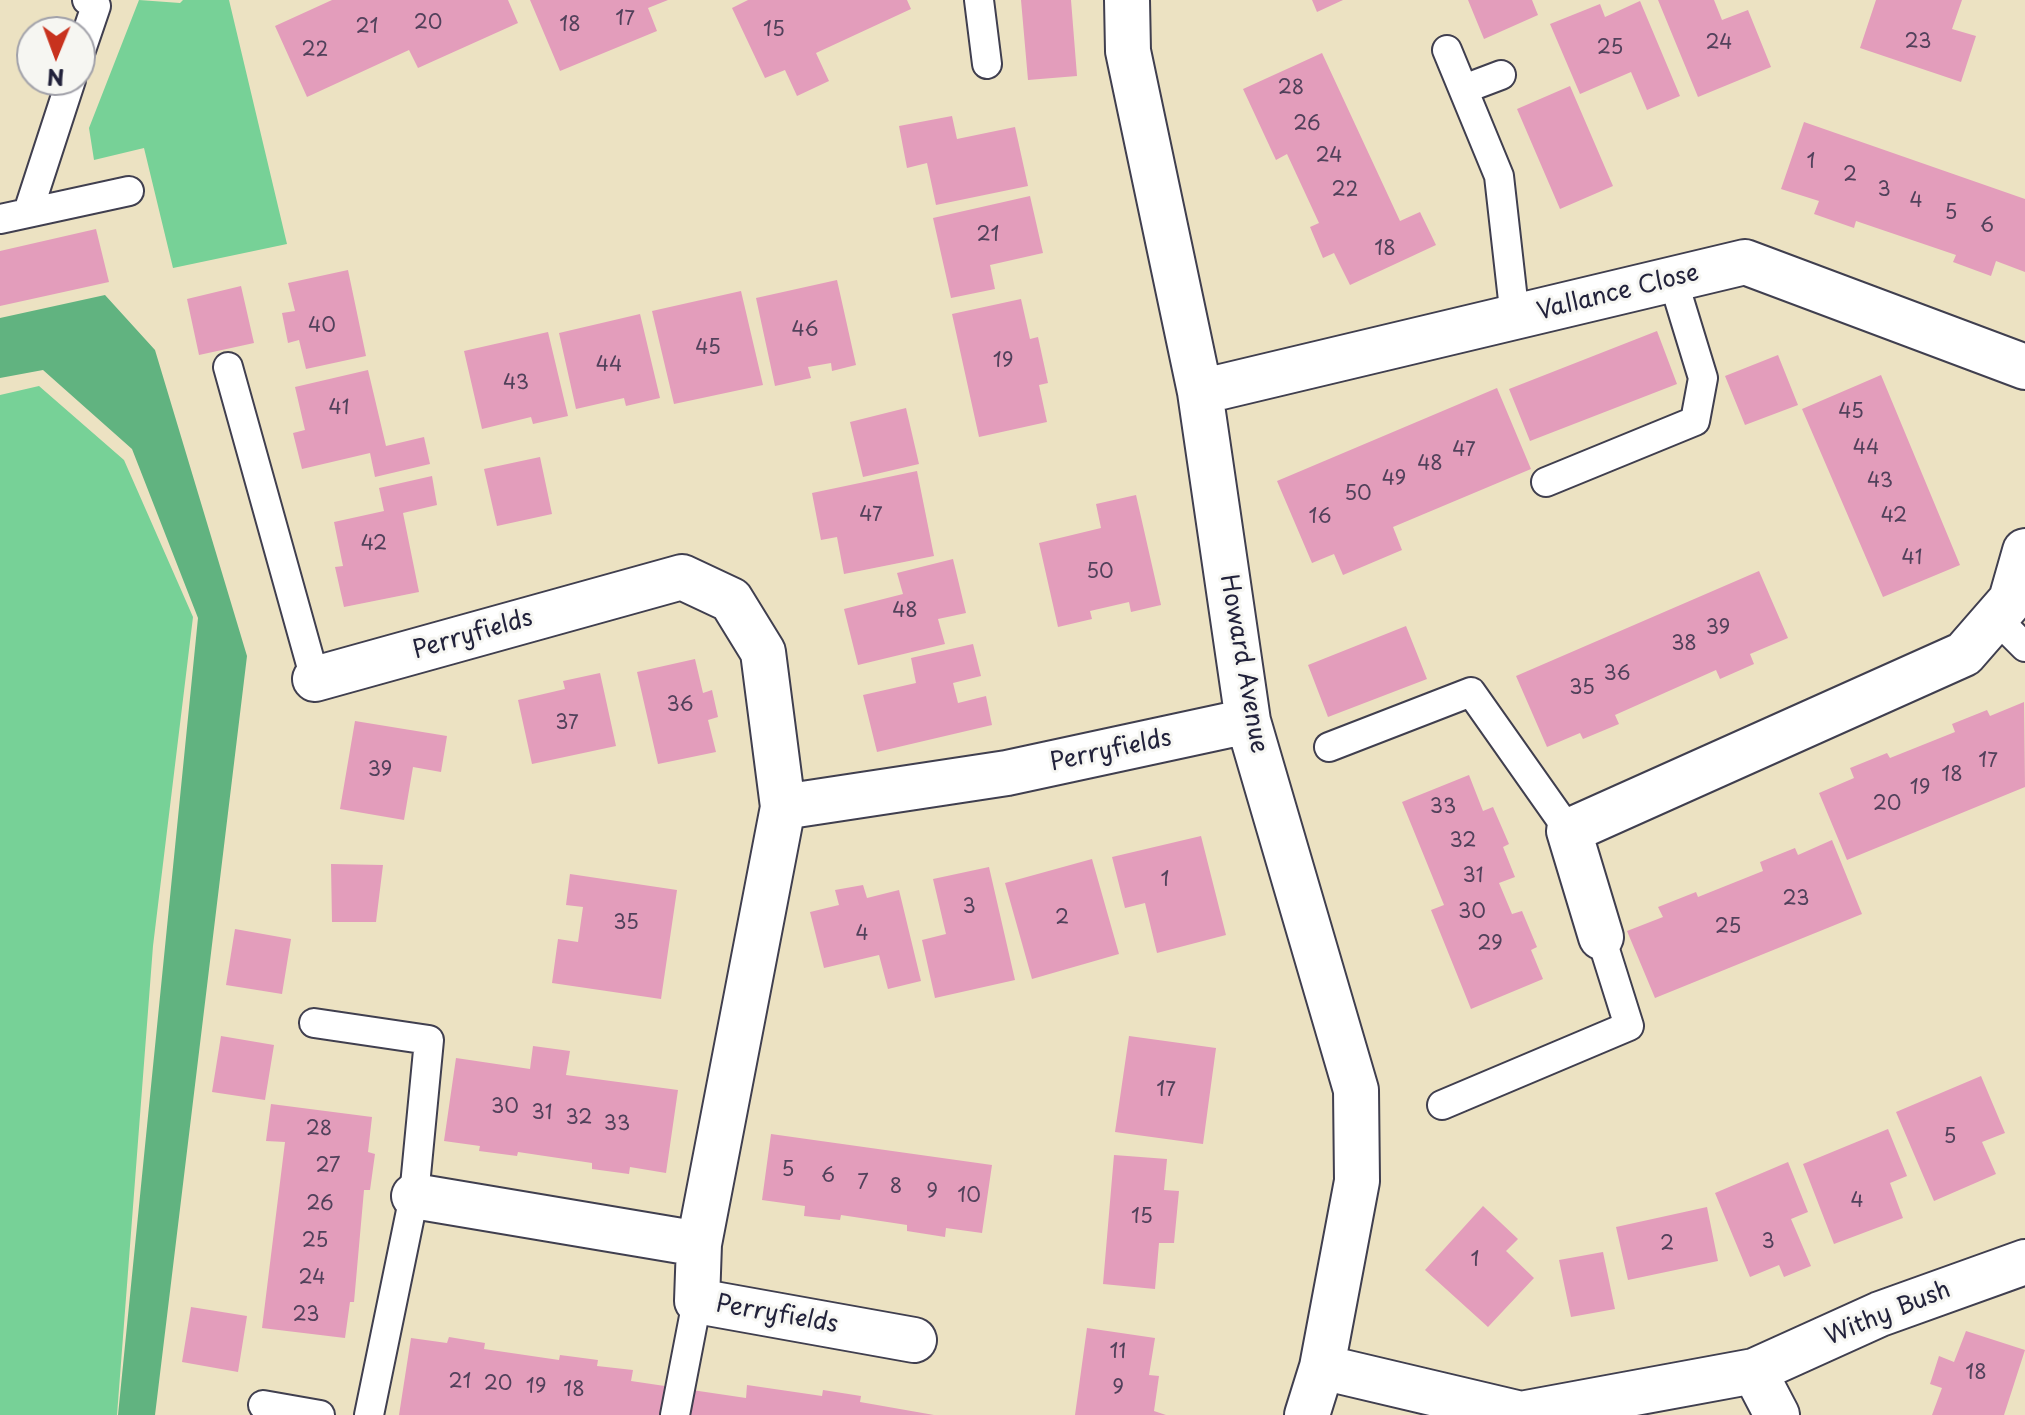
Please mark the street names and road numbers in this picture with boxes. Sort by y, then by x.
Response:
street label: Vallance Close [1534,259,1702,327]
street label: Howard Avenue [1213,572,1273,756]
street label: Perryfields [410,604,536,666]
street label: Perryfields [1048,724,1174,778]
street label: Withy Bush [1821,1276,1955,1352]
street label: Perryfields [714,1290,840,1340]

